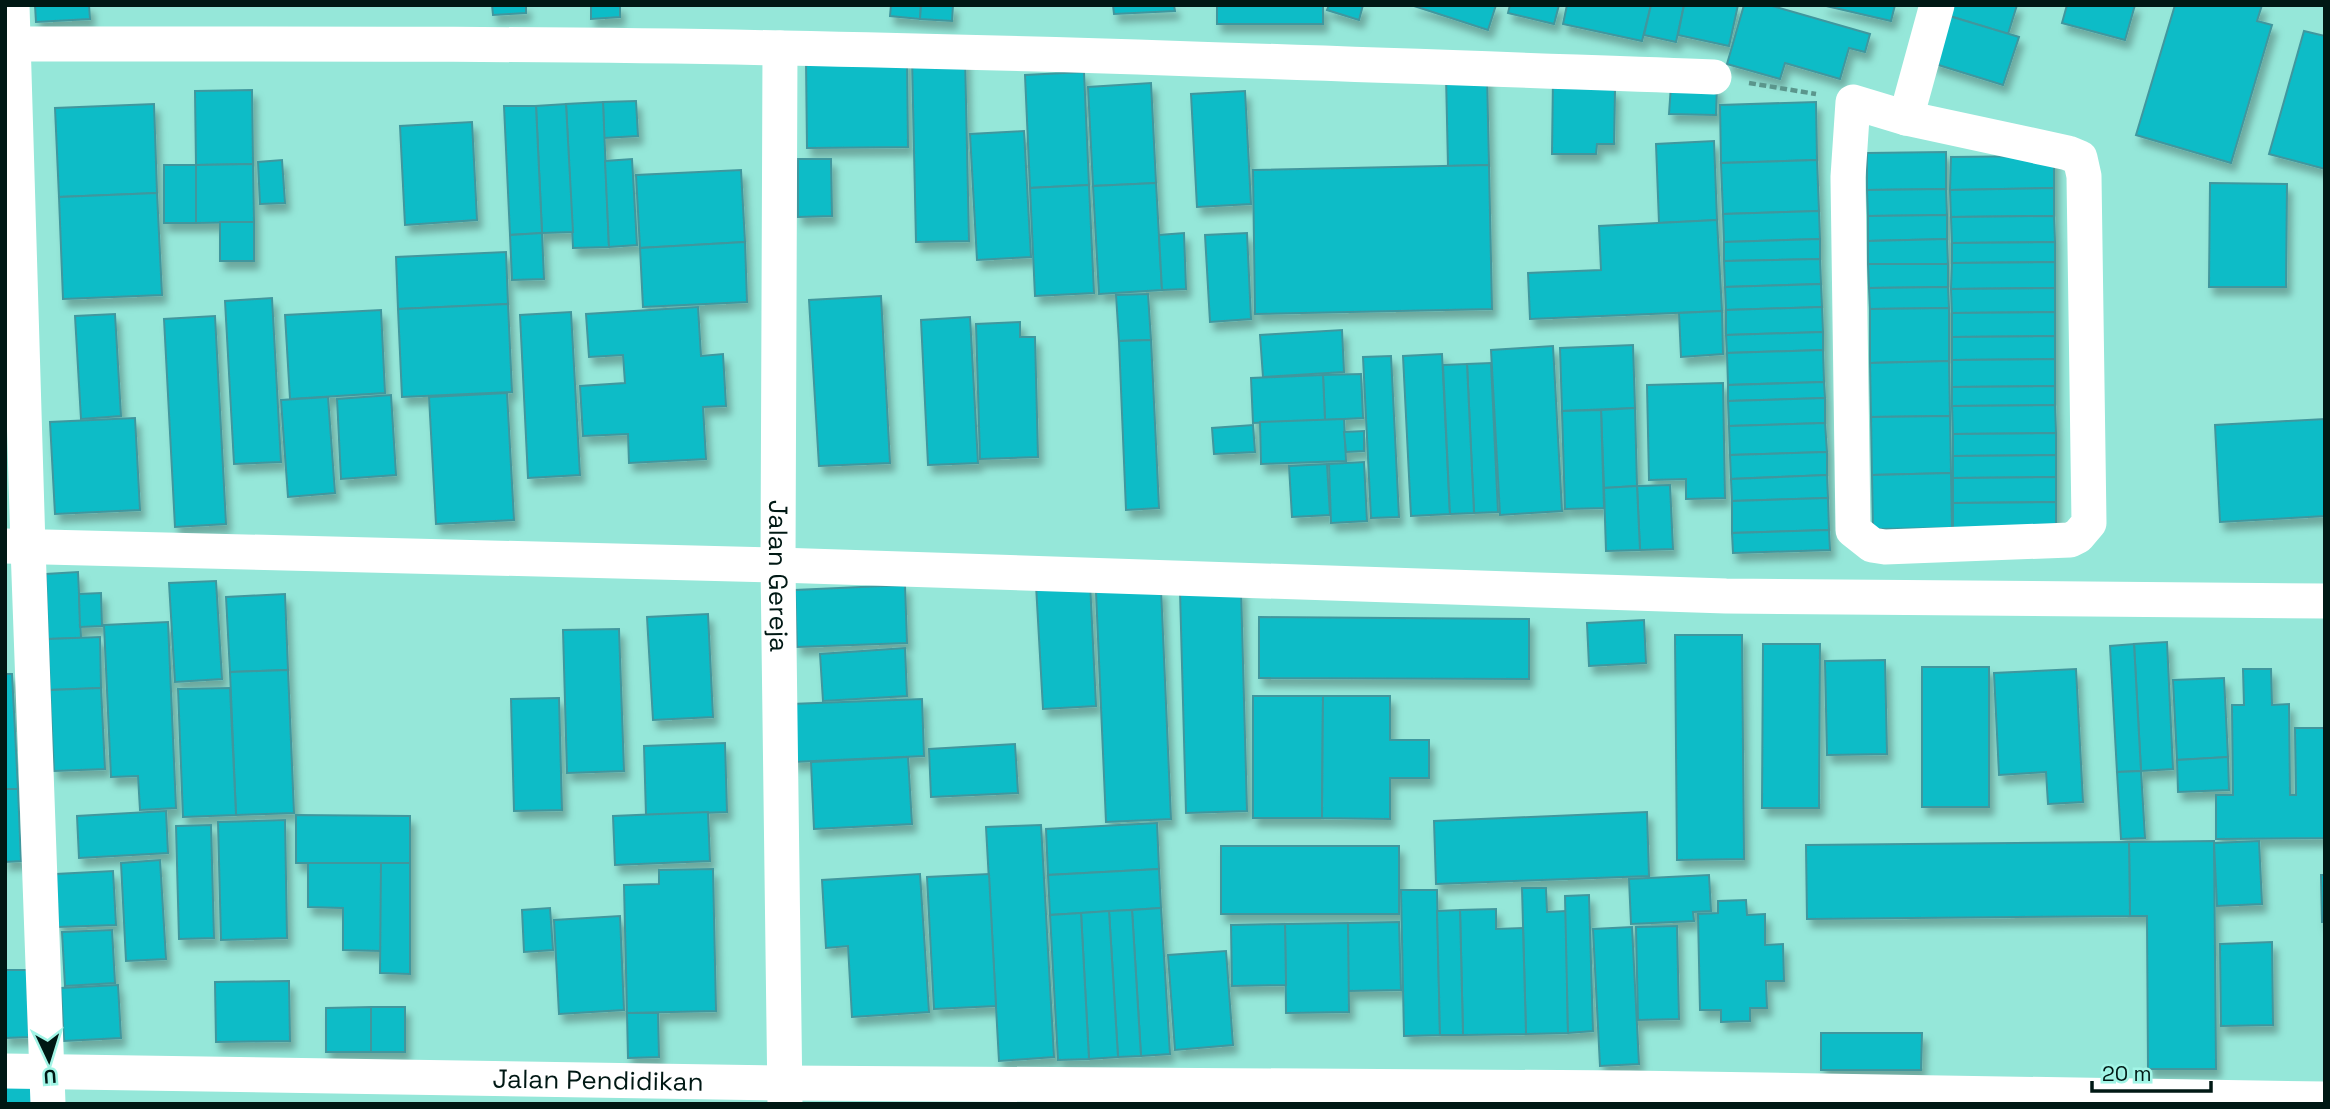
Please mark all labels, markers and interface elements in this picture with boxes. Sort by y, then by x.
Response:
street label: Jalan Gereja [761,500,796,652]
north arrow [14,1025,84,1095]
scale bar [2092,1050,2211,1094]
text: 20 m [2102,1060,2152,1087]
street label: Jalan Pendidikan [492,1062,704,1099]
text: U [43,1064,57,1089]

